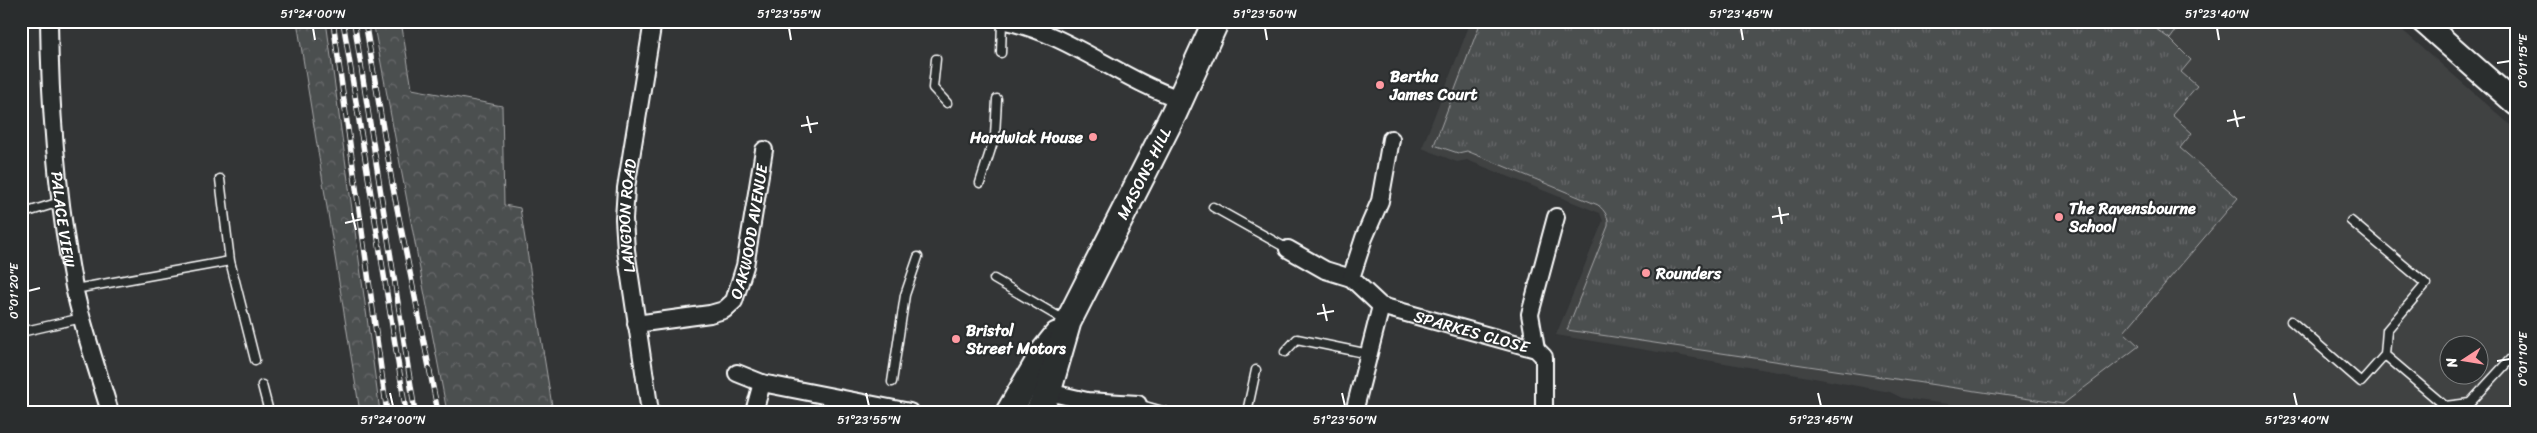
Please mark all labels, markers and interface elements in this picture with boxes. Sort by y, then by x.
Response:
text: 51°24'00"N [281,3,346,25]
text: 51°23'55"N [757,3,821,25]
text: 51°23'50"N [1233,3,1298,25]
text: 51°23'45"N [1709,3,1774,25]
text: 51°23'40"N [2185,3,2250,25]
text: 0°01'15"E [2512,33,2534,88]
place label: Bertha James Court [1389,62,1478,109]
marker: Bertha James Court [1374,79,1386,91]
street label: MASONS HILL [1108,121,1179,225]
place label: Hardwick House [969,123,1084,152]
marker: Hardwick House [1087,131,1099,143]
street label: LANGDON ROAD [609,156,645,275]
street label: OAKWOOD AVENUE [721,161,776,303]
street label: PALACE VIEW [43,170,85,270]
place label: The Ravensbourne School [2068,194,2196,241]
marker: The Ravensbourne School [2053,211,2065,223]
place label: Rounders [1655,259,1722,288]
text: 0°01'20"E [3,262,25,319]
marker: Rounders [1640,267,1652,279]
street label: SPARKES CLOSE [1411,301,1534,361]
place label: Bristol Street Motors [965,316,1066,363]
text: 0°01'10"E [2512,331,2534,386]
marker: Bristol Street Motors [950,333,962,345]
north arrow [2440,336,2490,386]
text: N [2438,355,2465,371]
text: 51°24'00"N [361,409,426,431]
text: 51°23'55"N [837,409,901,431]
text: 51°23'50"N [1313,409,1378,431]
text: 51°23'45"N [1789,409,1854,431]
text: 51°23'40"N [2265,409,2330,431]

